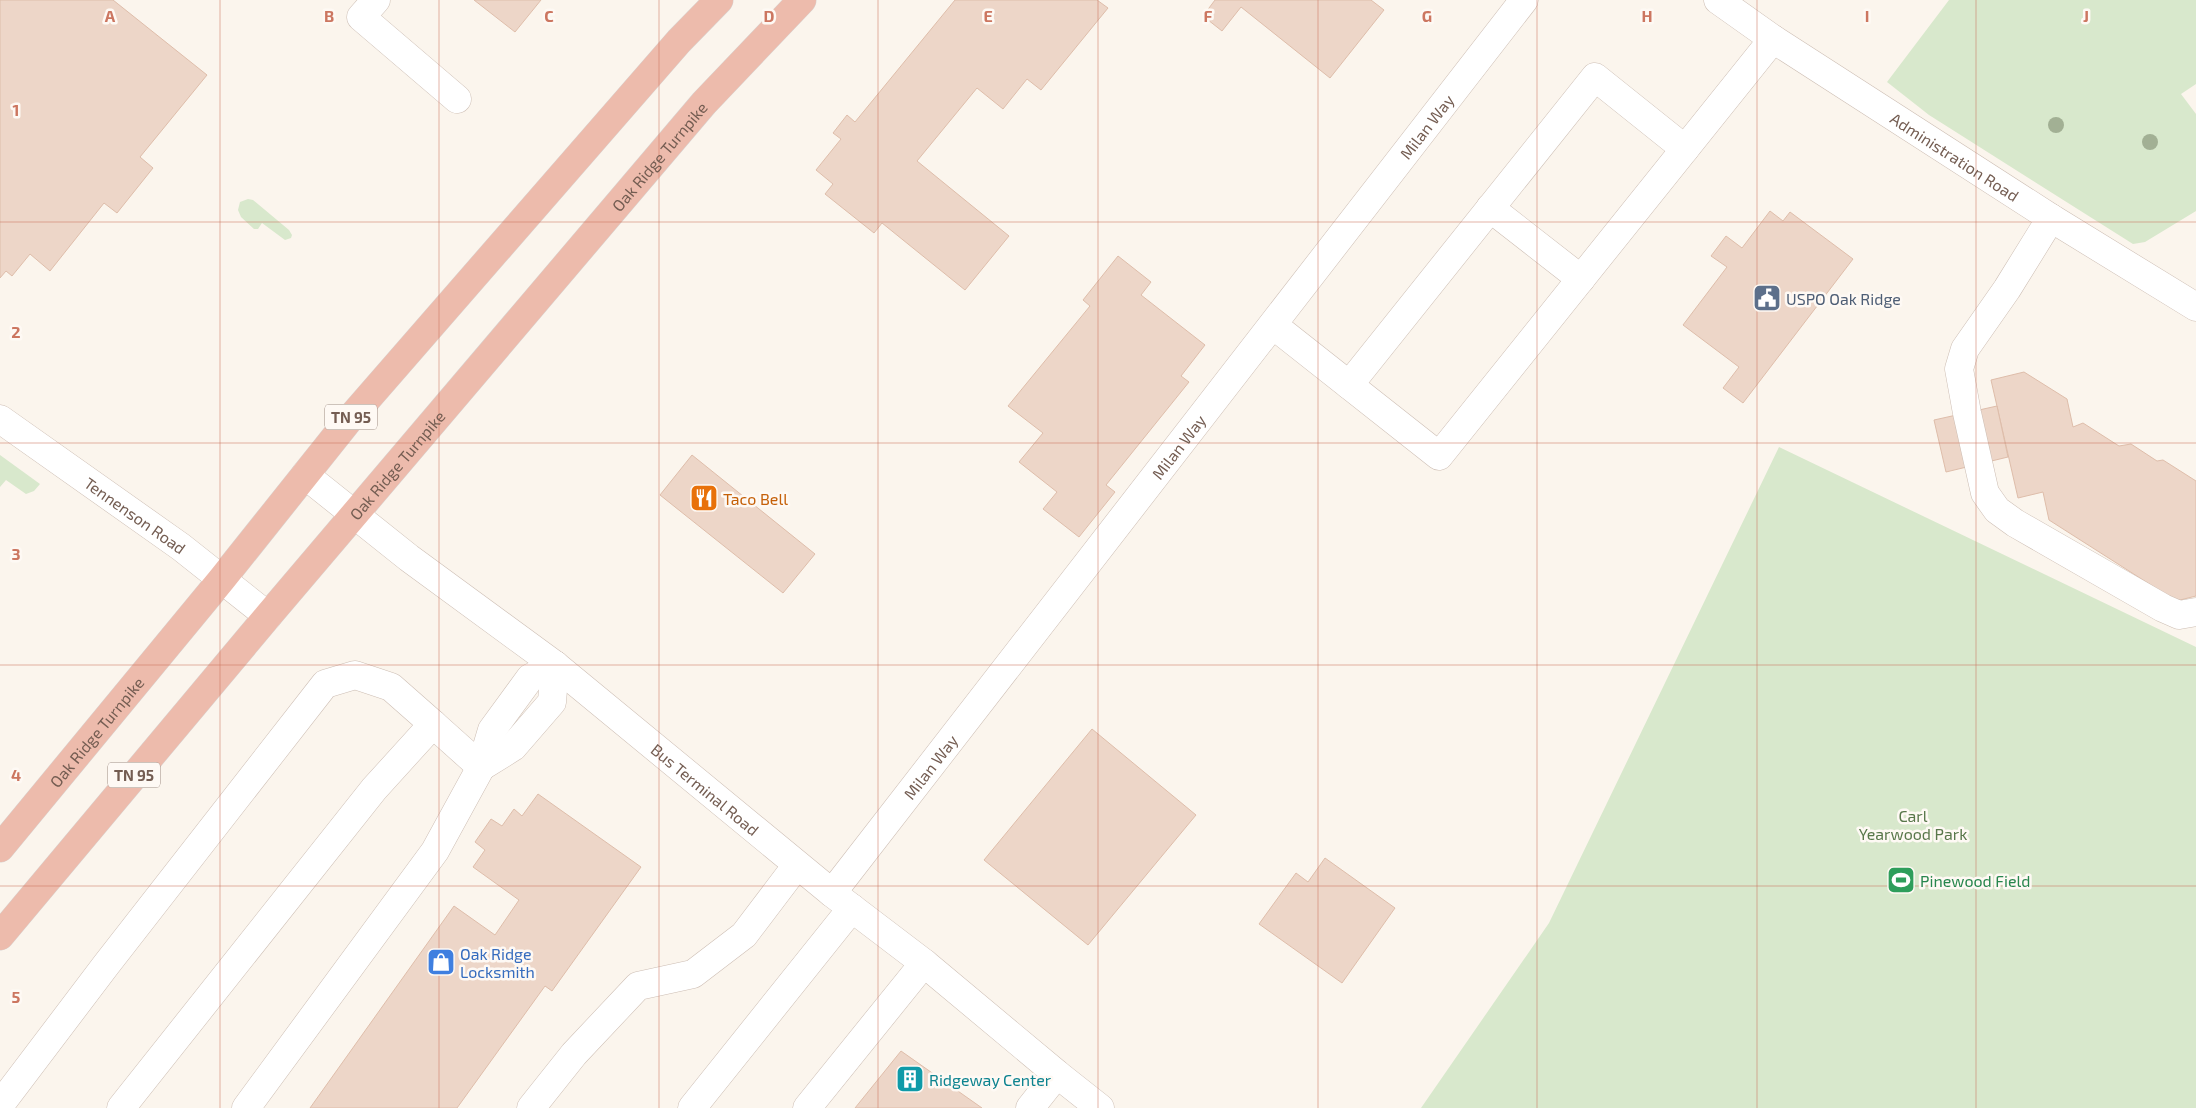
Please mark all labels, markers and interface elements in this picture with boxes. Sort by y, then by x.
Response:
text: A [105,6,116,25]
text: B [324,6,334,25]
text: C [544,6,554,25]
text: D [764,6,775,25]
text: E [983,6,993,25]
text: F [1204,6,1213,25]
text: G [1422,6,1432,25]
text: H [1641,6,1653,25]
text: I [1865,6,1869,25]
text: J [2083,6,2089,25]
street label: Milan Way [1395,90,1457,162]
street label: Oak Ridge Turnpike [607,98,711,215]
text: 1 [13,100,19,119]
street label: Administration Road [1887,108,2023,205]
public building icon: USPO Oak Ridge [1752,283,1782,313]
place label: USPO Oak Ridge [1786,289,1901,308]
text: 2 [11,322,21,341]
road number: TN 95 [325,404,377,430]
street label: Oak Ridge Turnpike [345,406,448,523]
street label: Milan Way [1147,410,1209,482]
street label: Tennenson Road [81,473,190,557]
restaurant icon: Taco Bell [689,483,719,513]
place label: Taco Bell [723,489,788,508]
text: 3 [11,544,21,563]
street label: Oak Ridge Turnpike [45,673,147,791]
street label: Milan Way [899,730,961,803]
street label: Bus Terminal Road [648,739,763,839]
road number: TN 95 [108,762,160,788]
text: 4 [11,765,21,784]
park label: Carl Yearwood Park [1859,806,1967,843]
sports icon: Pinewood Field [1886,865,1916,895]
place label: Pinewood Field [1920,871,2030,890]
place label: Oak Ridge Locksmith [460,944,535,981]
shop icon: Oak Ridge Locksmith [426,947,456,977]
text: 5 [12,987,21,1006]
building icon: Ridgeway Center [895,1064,925,1094]
place label: Ridgeway Center [929,1070,1052,1089]

